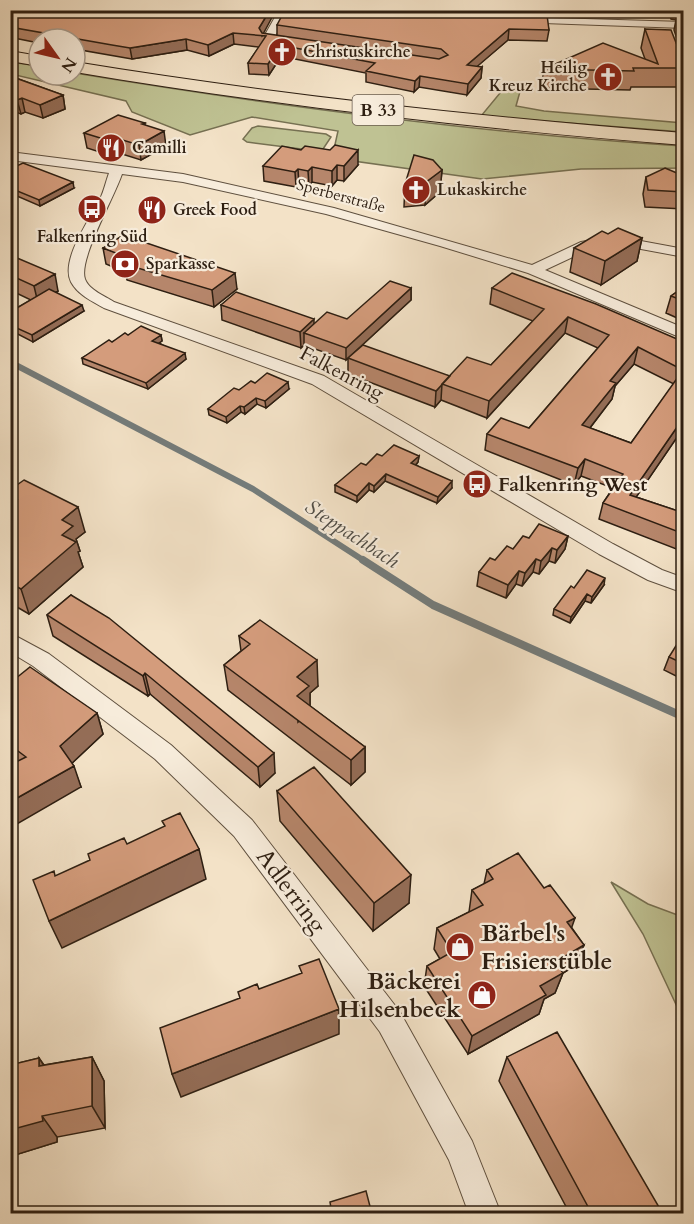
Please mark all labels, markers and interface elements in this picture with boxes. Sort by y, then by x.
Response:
north arrow [27,27,87,87]
church icon: Christuskirche [266,36,298,68]
place label: Christuskirche [303,41,411,63]
text: N [56,53,82,77]
place label: Heilig Kreuz Kirche [489,57,587,97]
church icon: Heilig Kreuz Kirche [592,61,624,93]
road number: B 33 [352,95,404,125]
restaurant icon: Camilli [95,132,127,164]
place label: Camilli [132,137,187,159]
street label: Sperberstraße [294,174,388,218]
church icon: Lukaskirche [400,174,432,206]
place label: Lukaskirche [437,179,527,201]
bus stop icon: Falkenring Süd [76,193,108,225]
restaurant icon: Greek Food [136,194,168,226]
place label: Greek Food [173,199,257,221]
place label: Falkenring Süd [37,226,147,248]
bank icon: Sparkasse [109,248,141,280]
place label: Sparkasse [146,253,216,275]
street label: Falkenring [295,340,390,407]
bus stop icon: Falkenring West [461,468,493,500]
place label: Falkenring West [498,471,647,498]
water label: Steppachbach [299,493,405,575]
street label: Adlerring [248,842,334,941]
place label: Bärbel's Frisierstüble [481,917,612,978]
shop icon: Bärbel's Frisierstüble [444,931,476,963]
place label: Bäckerei Hilsenbeck [339,965,461,1026]
shop icon: Bäckerei Hilsenbeck [466,979,498,1011]

